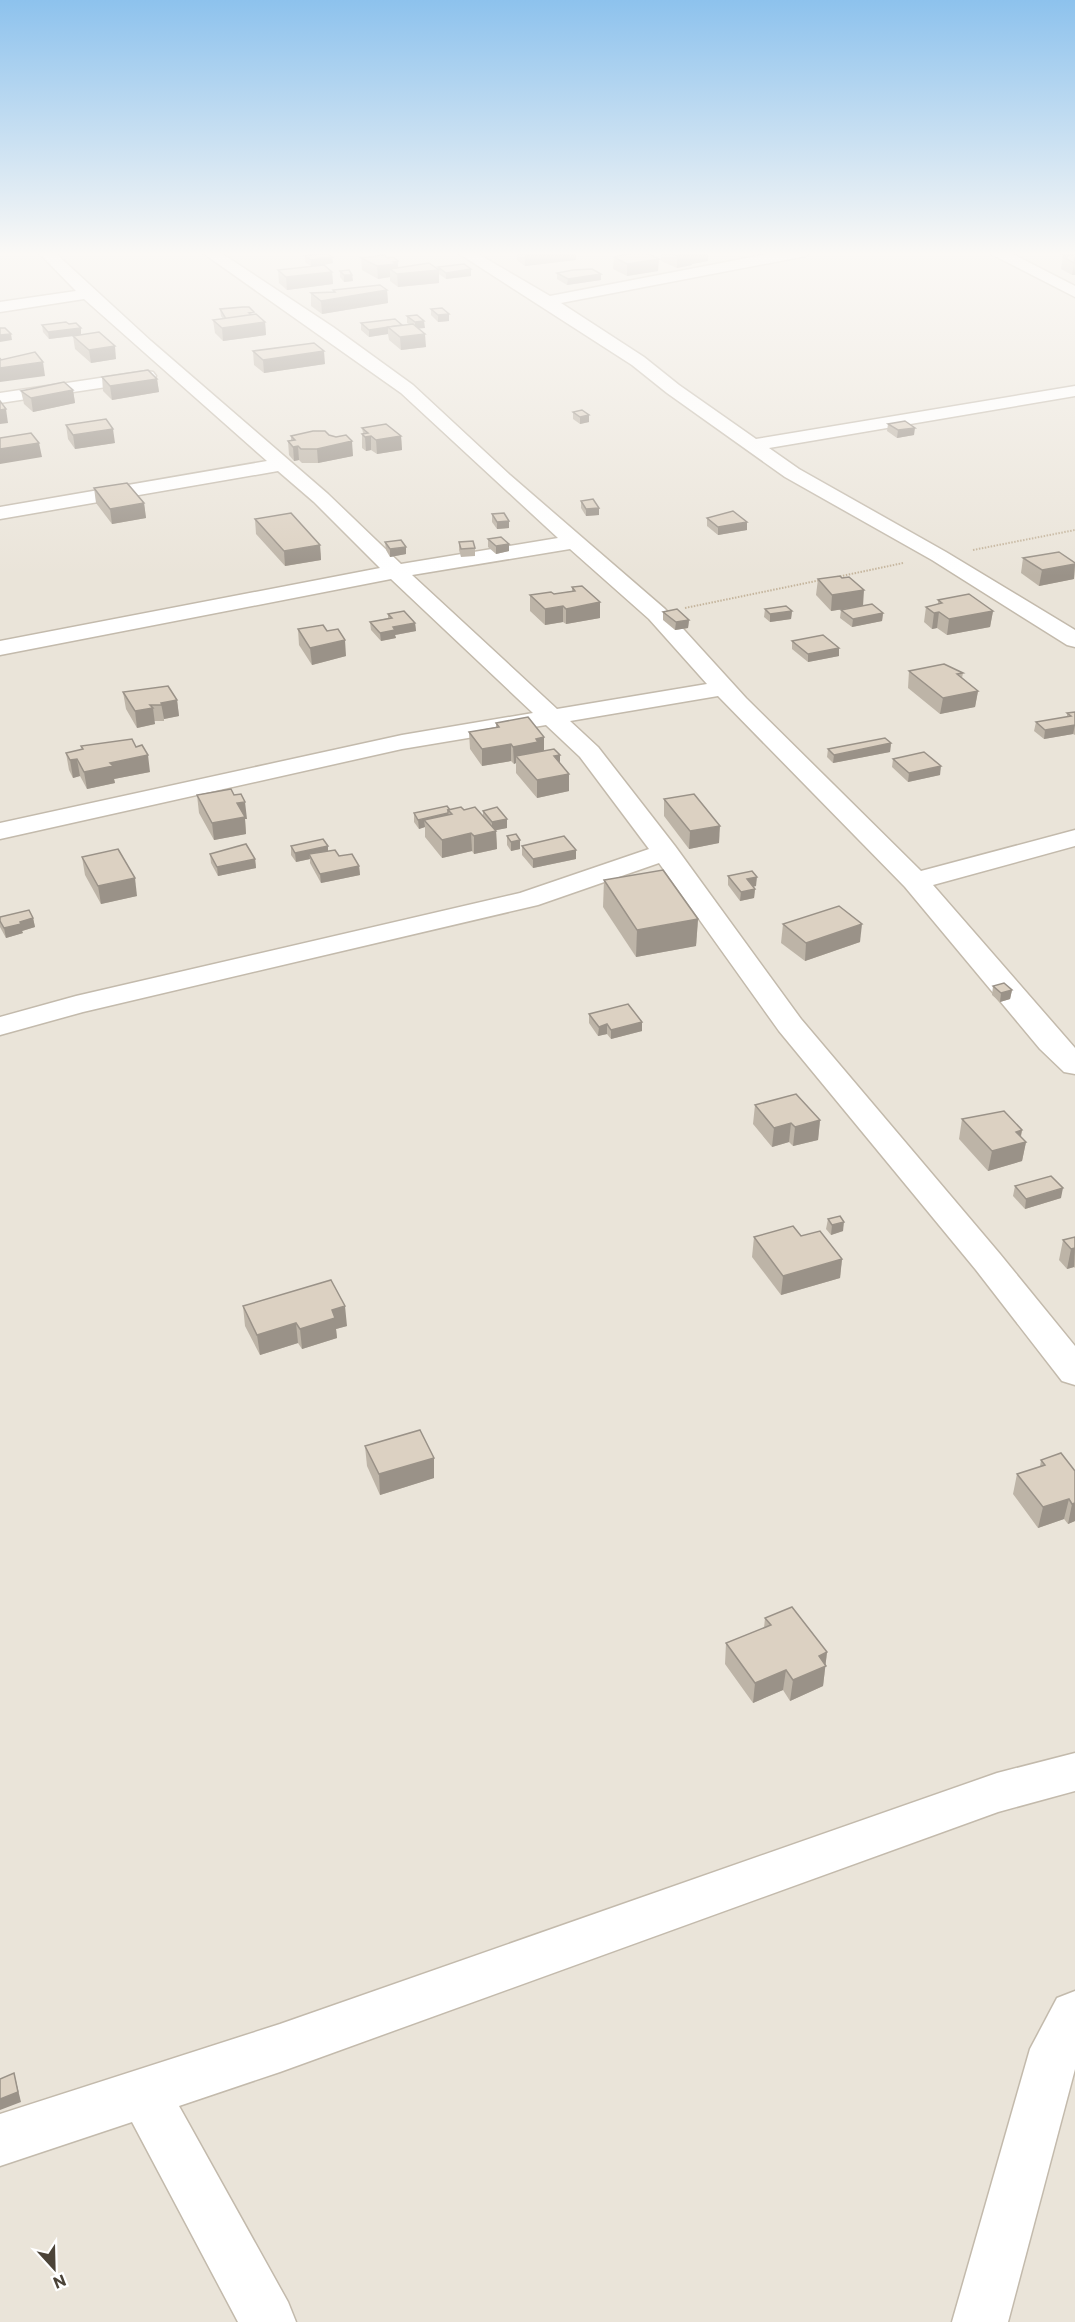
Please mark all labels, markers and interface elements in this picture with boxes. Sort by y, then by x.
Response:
north arrow [24,2238,84,2298]
text: N [51,2271,69,2293]

